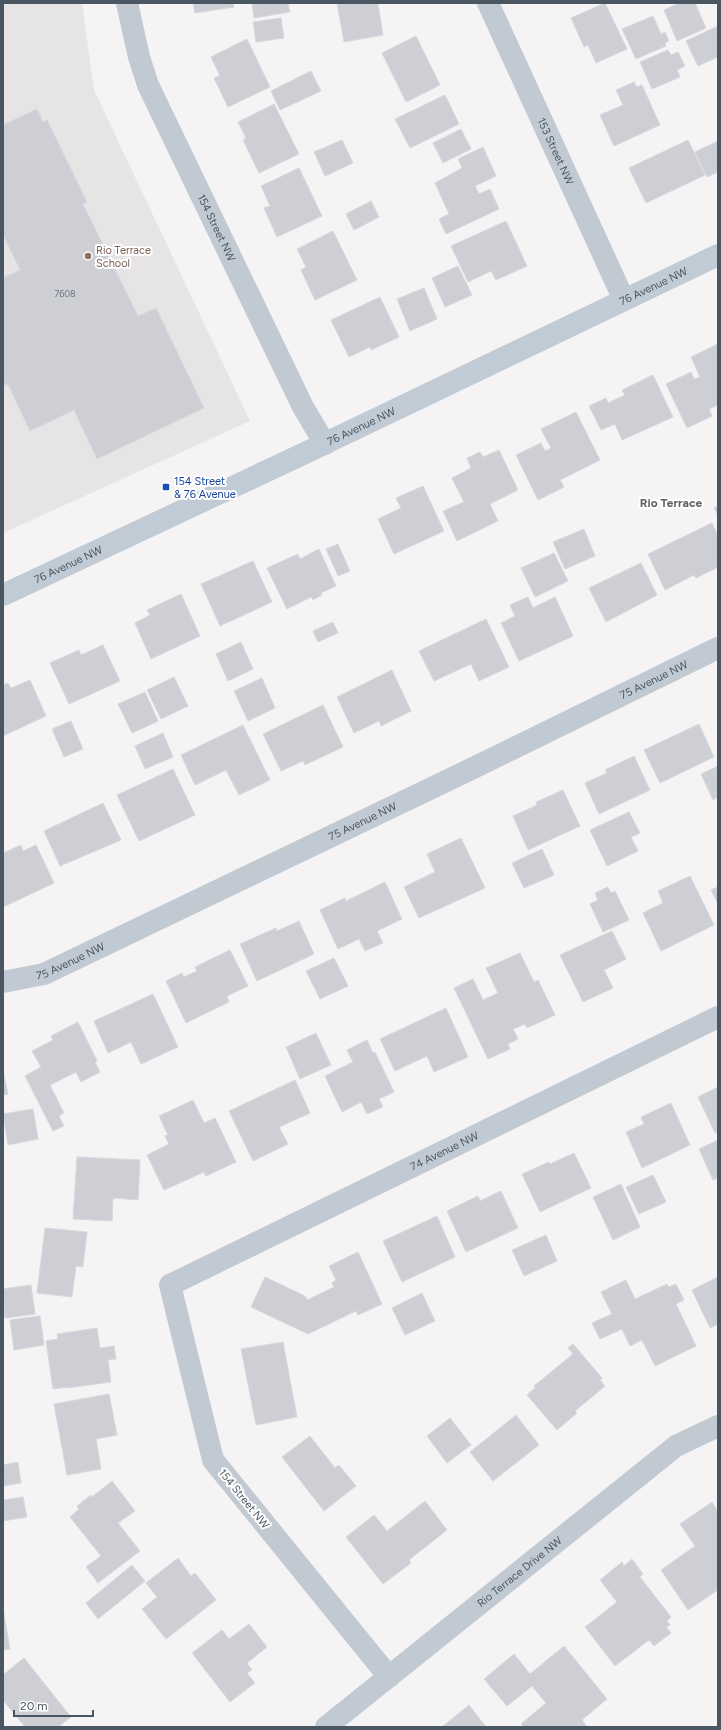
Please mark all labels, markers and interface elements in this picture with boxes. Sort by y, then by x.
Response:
street label: 153 Street NW [535,116,577,187]
street label: 154 Street NW [195,192,239,264]
place label: Rio Terrace School [96,244,151,270]
marker: Rio Terrace School [83,251,93,261]
street label: 76 Avenue NW [617,264,690,308]
house number: 7608 [54,288,76,299]
street label: 76 Avenue NW [325,404,398,448]
place label: 154 Street & 76 Avenue [174,475,236,501]
marker: 154 Street & 76 Avenue [161,482,171,492]
district label: Rio Terrace [640,496,702,510]
street label: 76 Avenue NW [32,543,105,586]
street label: 75 Avenue NW [618,657,690,702]
street label: 75 Avenue NW [326,799,399,843]
street label: 75 Avenue NW [35,939,107,982]
street label: 74 Avenue NW [408,1128,481,1173]
street label: 154 Street NW [216,1467,272,1532]
street label: Rio Terrace Drive NW [474,1534,565,1610]
scale bar [14,1692,93,1718]
text: 20 m [20,1699,48,1713]

